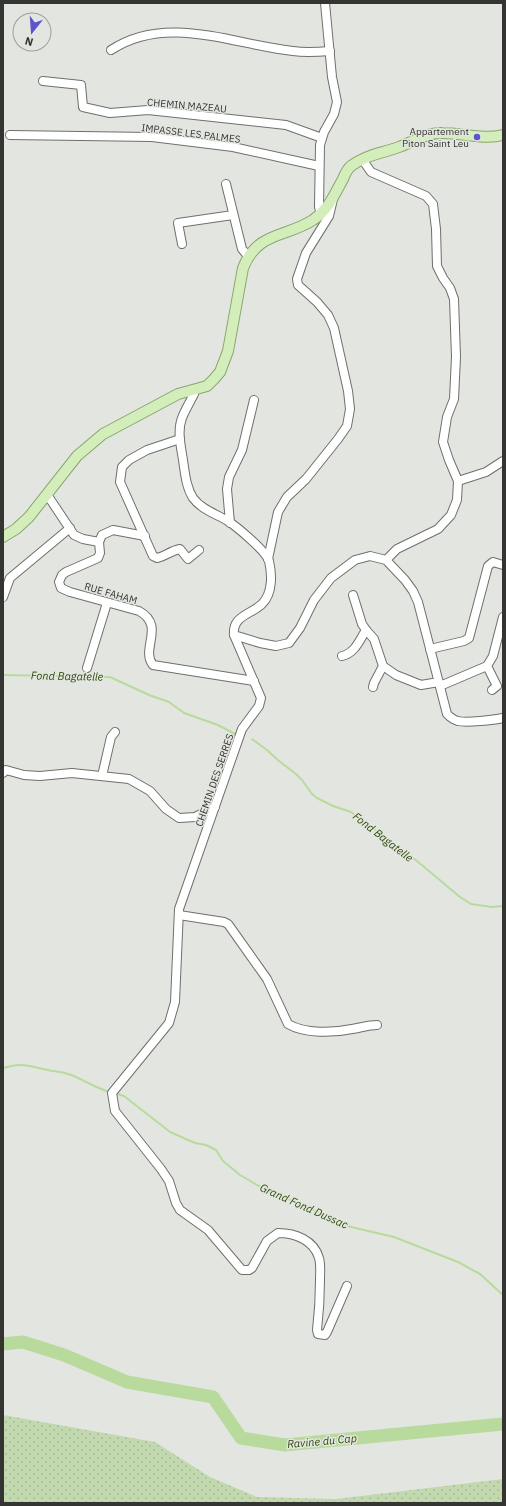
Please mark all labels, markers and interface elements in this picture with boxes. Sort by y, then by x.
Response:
north arrow [12,12,52,52]
text: N [23,34,35,49]
street label: CHEMIN MAZEAU [147,96,227,115]
street label: IMPASSE LES PALMES [141,121,241,146]
place label: Appartement Piton Saint Leu [402,125,469,150]
marker: Appartement Piton Saint Leu [472,132,482,142]
street label: RUE FAHAM [83,580,139,607]
water label: Fond Bagatelle [31,668,104,684]
street label: CHEMIN DES SERRES [192,732,237,828]
water label: Fond Bagatelle [350,809,416,865]
water label: Grand Fond Dussac [258,1180,351,1232]
water label: Ravine du Cap [287,1431,357,1451]

